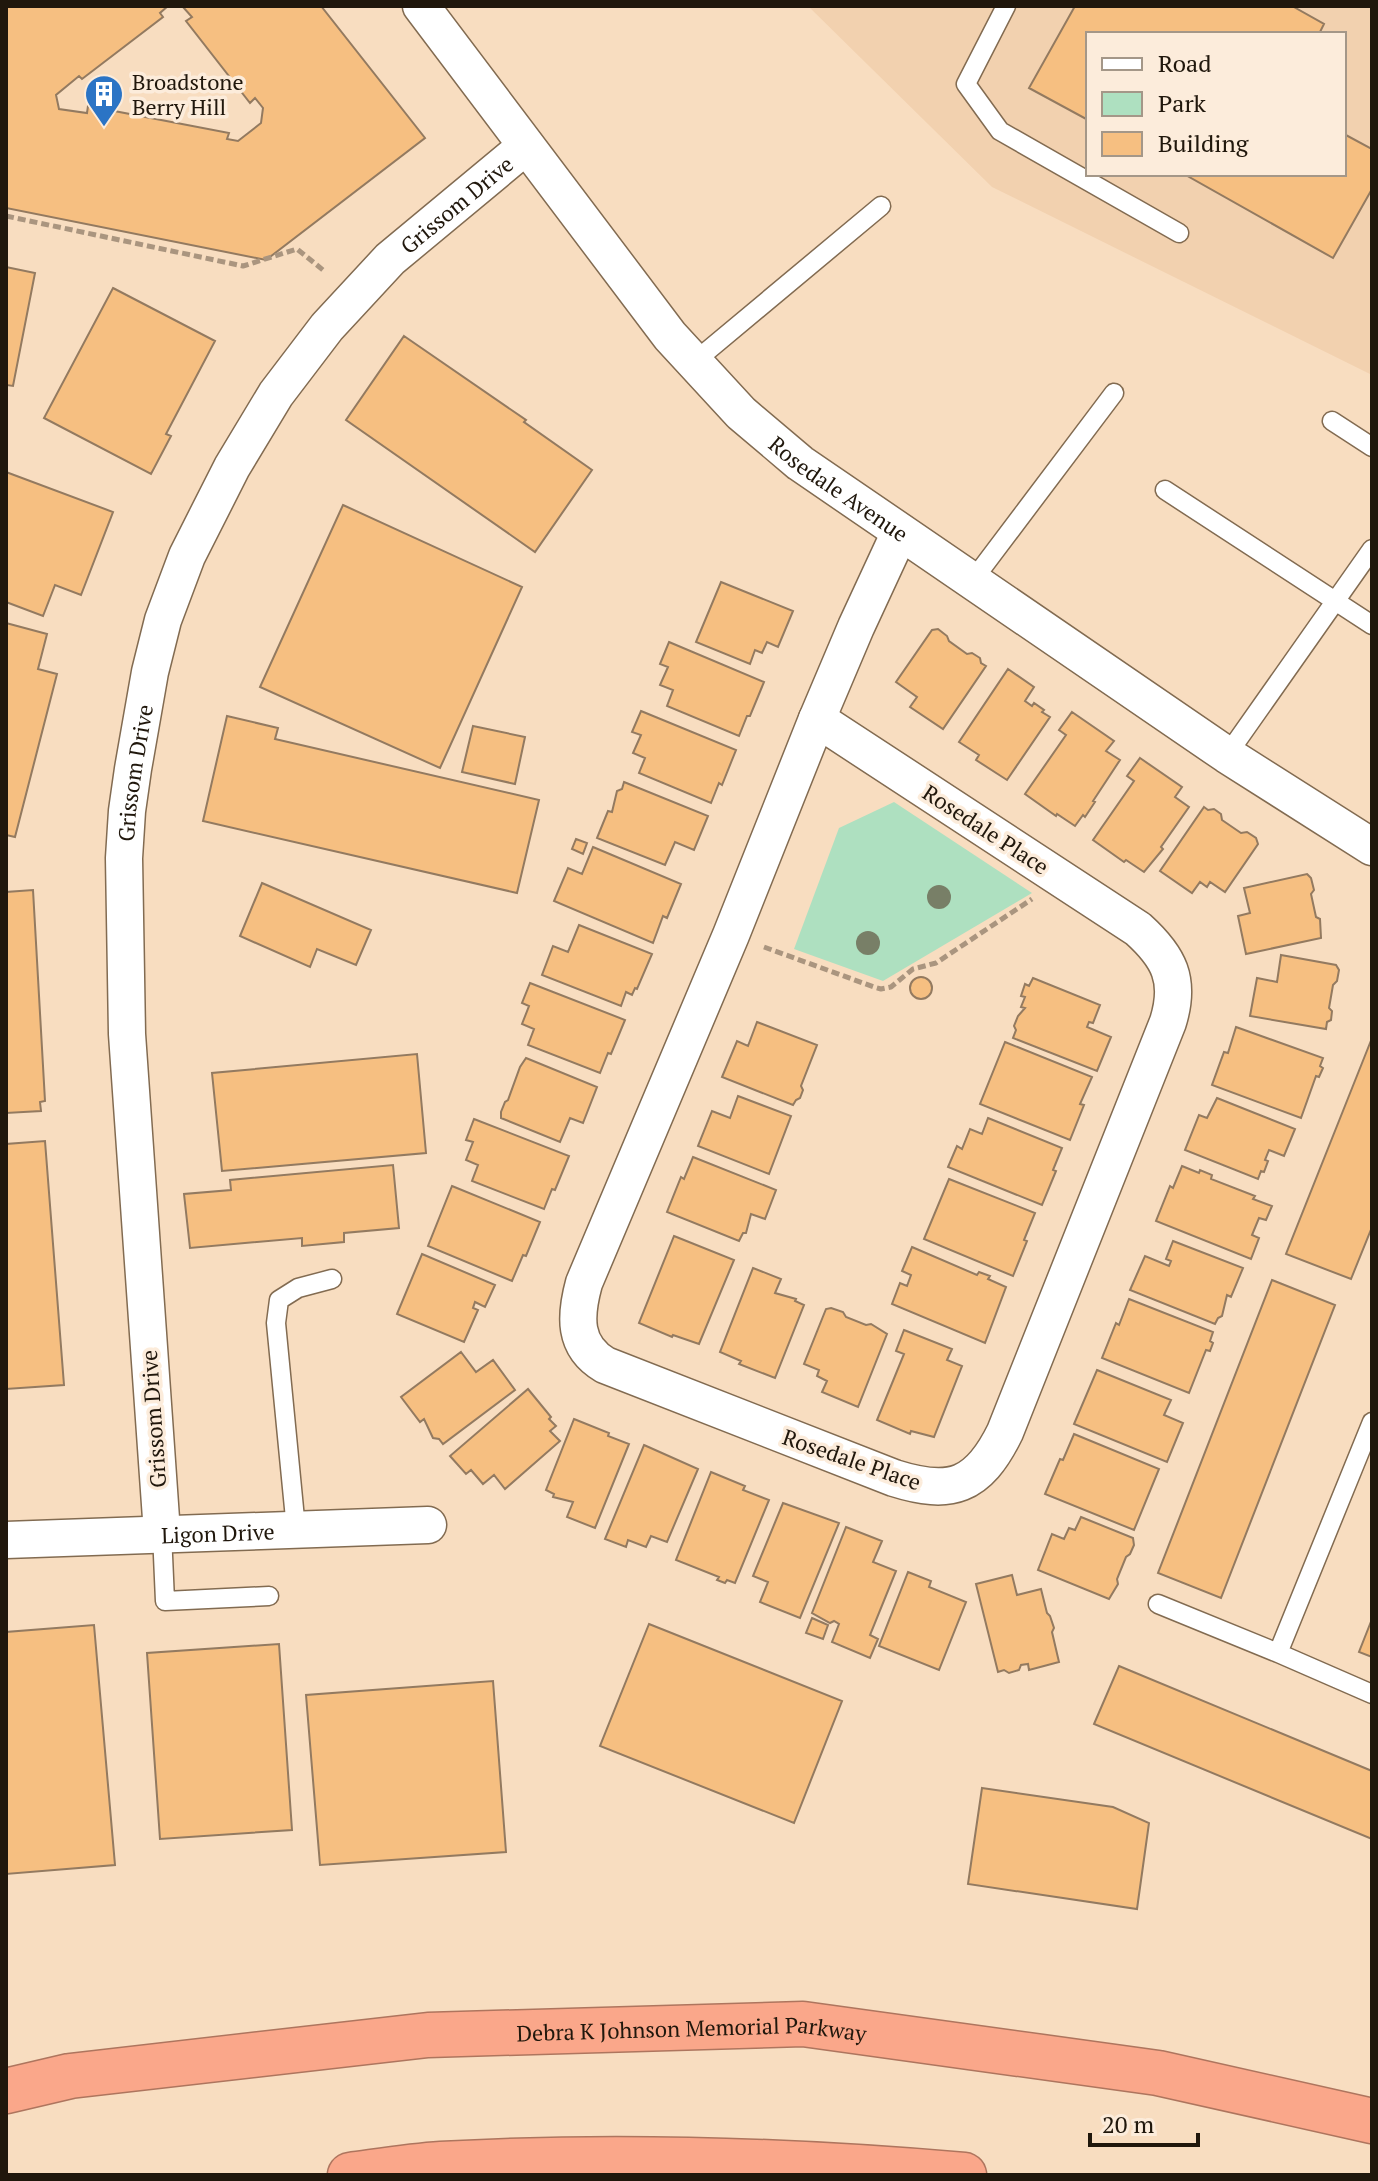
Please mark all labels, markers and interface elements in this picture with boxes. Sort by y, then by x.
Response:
legend [1086,32,1346,176]
text: Road [1158,47,1212,79]
place label: Broadstone Berry Hill [132,67,243,121]
building icon: Broadstone Berry Hill [83,73,125,128]
text: Park [1158,87,1207,119]
text: Building [1158,127,1249,159]
street label: Grissom Drive [394,149,519,259]
street label: Rosedale Avenue [763,429,914,548]
street label: Grissom Drive [111,702,159,842]
street label: Rosedale Place [918,777,1054,881]
street label: Grissom Drive [134,1349,172,1489]
street label: Rosedale Place [779,1422,925,1496]
street label: Ligon Drive [161,1516,275,1549]
street label: Debra K Johnson Memorial Parkway [516,2009,869,2047]
scale bar [1090,2097,1198,2147]
text: 20 m [1102,2108,1154,2140]

